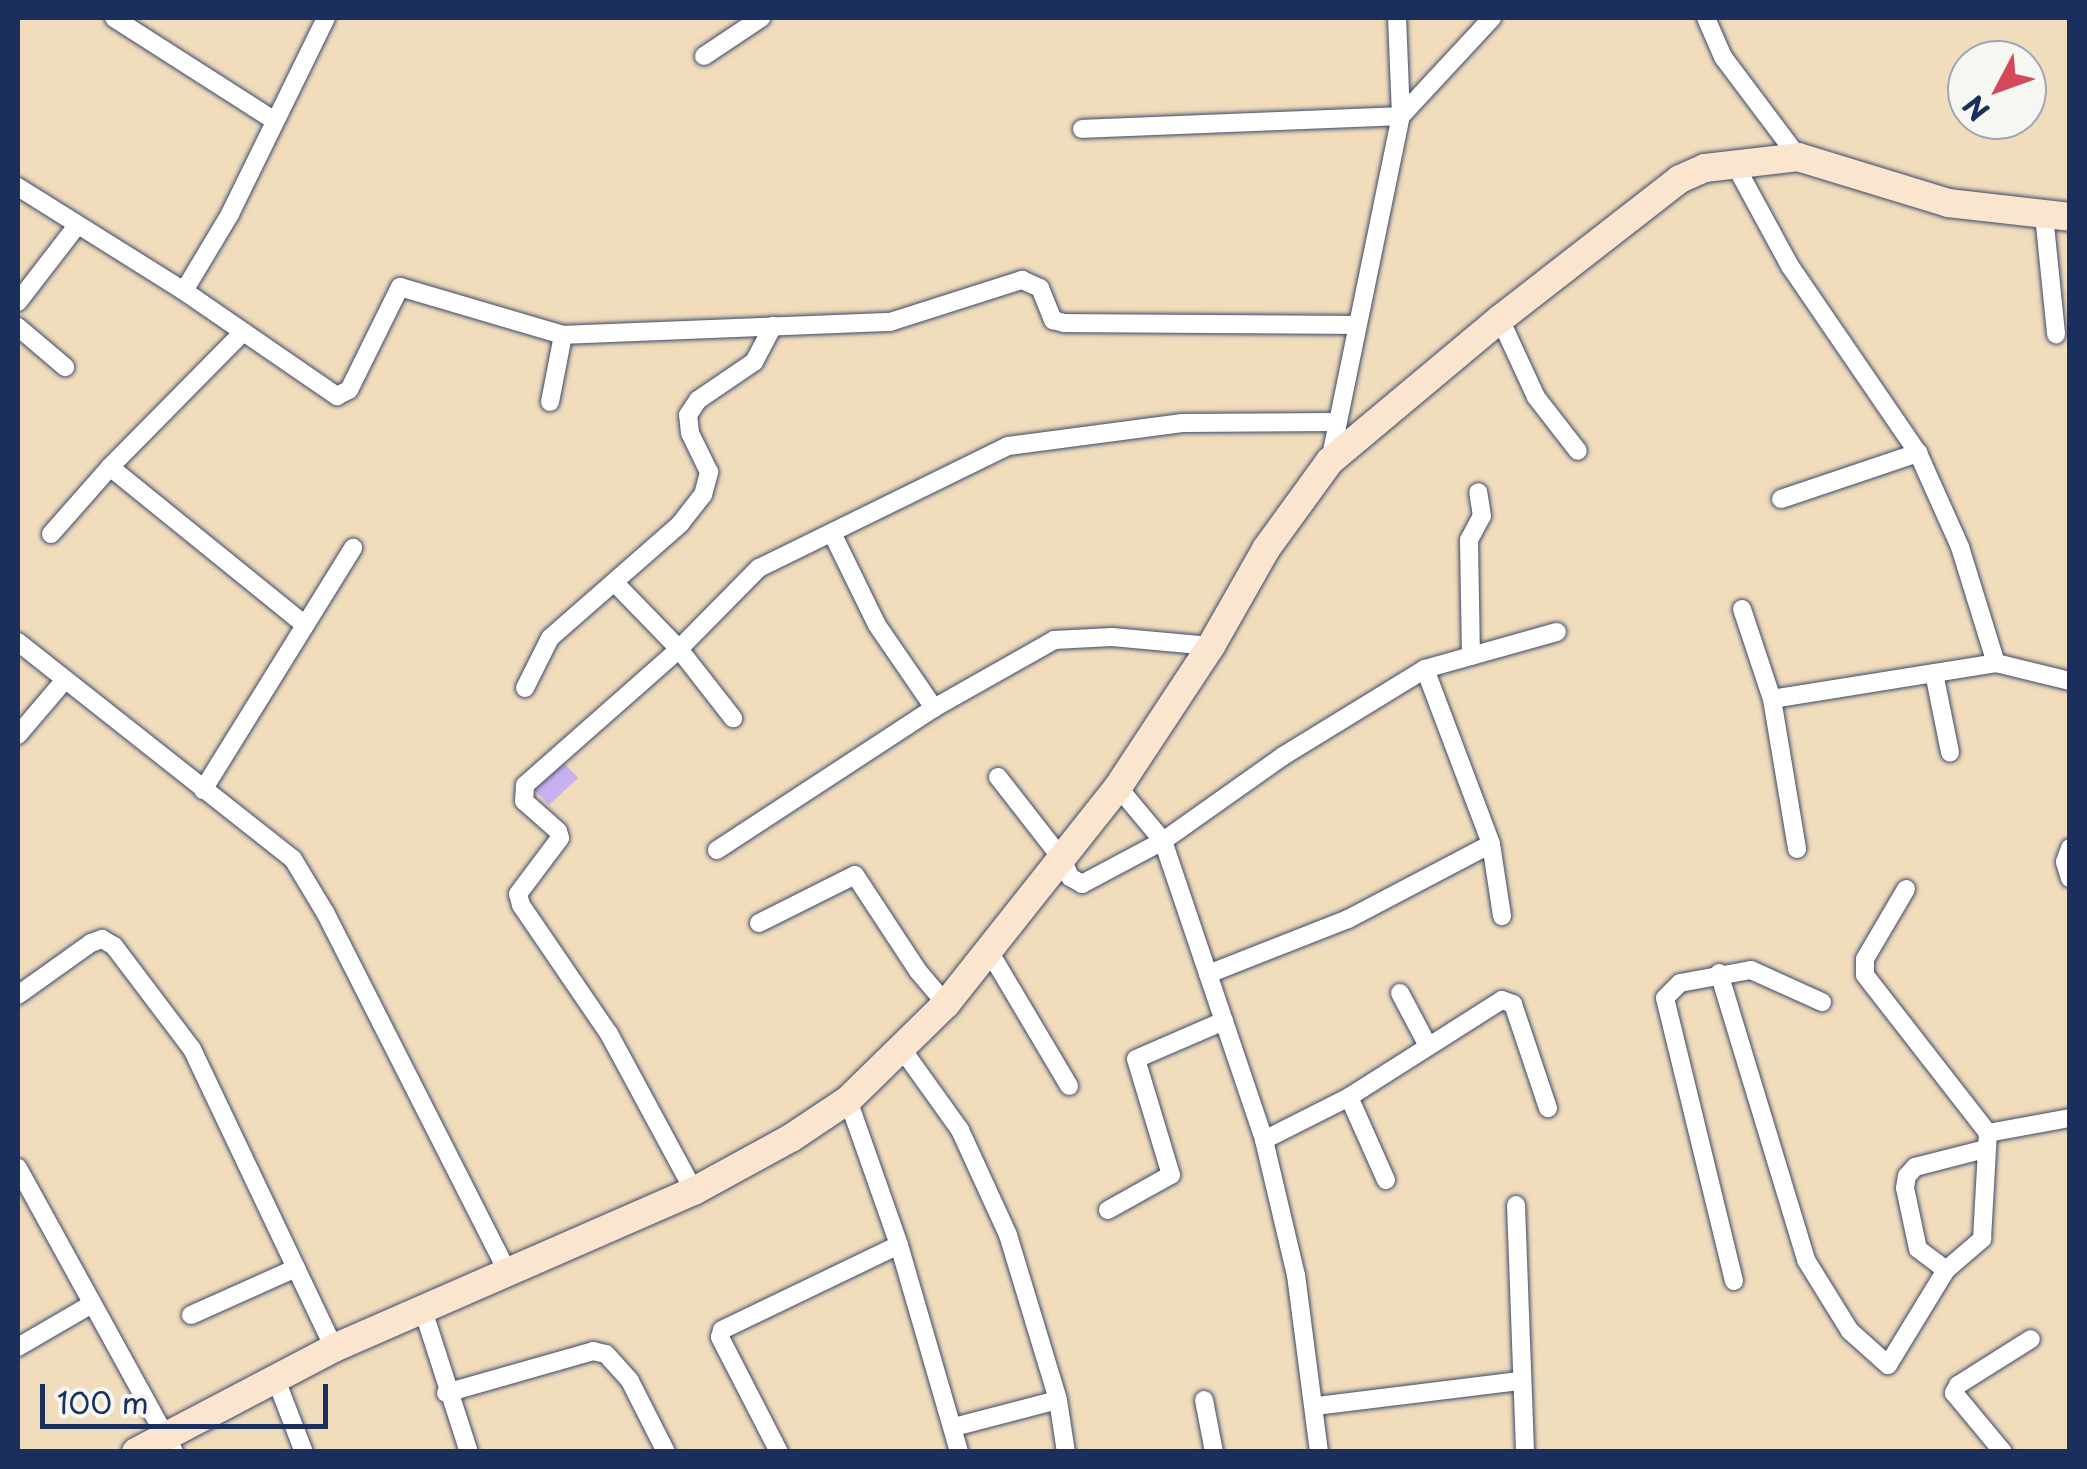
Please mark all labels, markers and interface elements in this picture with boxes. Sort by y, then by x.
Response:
north arrow [1947,40,2047,140]
text: N [1952,86,1999,131]
scale bar [45,1364,332,1426]
text: 100 m [57,1379,149,1424]

